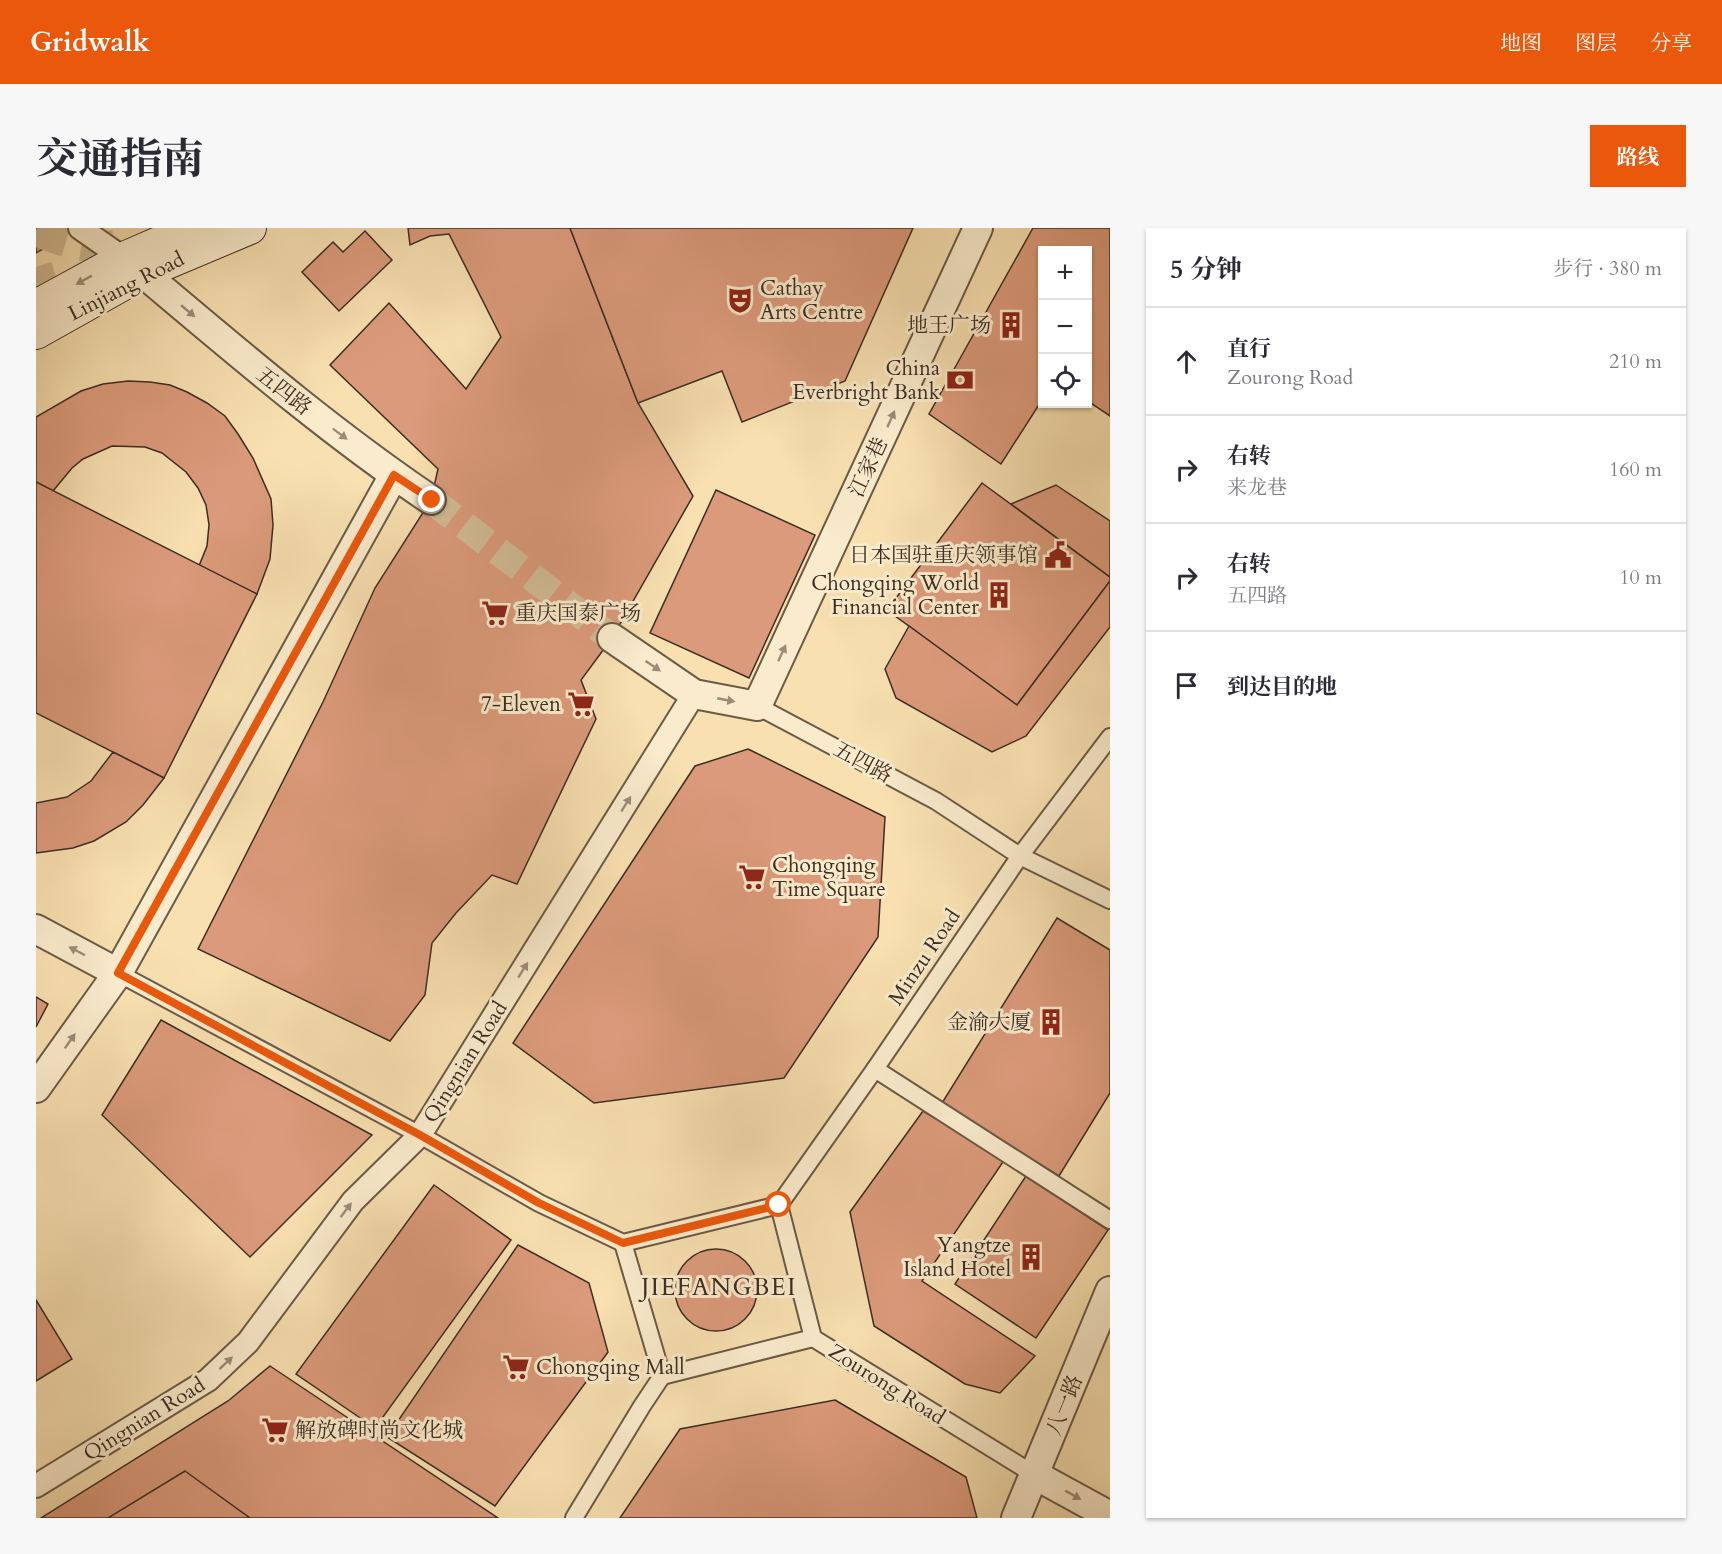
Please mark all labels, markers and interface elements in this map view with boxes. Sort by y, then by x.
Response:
text: Gridwalk [30,23,150,61]
text: 地图 [1500,29,1542,58]
text: 图层 [1575,29,1617,58]
text: 分享 [1650,29,1692,58]
button: 路线 [1590,125,1686,187]
text: 交通指南 [36,131,204,188]
street label: Linjiang Road [63,245,189,328]
map controls [1038,246,1092,408]
button: + [1038,246,1092,300]
text: 5 分钟 [1170,252,1242,287]
text: 步行 · 380 m [1553,255,1662,282]
place label: Cathay Arts Centre [760,274,863,327]
one-way arrow [75,275,92,285]
theatre icon: Cathay Arts Centre [725,285,755,315]
button: − [1038,300,1092,354]
one-way arrow [180,304,195,317]
building icon: 地王广场 [996,310,1026,340]
place label: 地王广场 [907,311,991,340]
text: 直行 [1227,334,1271,364]
icon: ahead [1170,345,1203,378]
text: 210 m [1609,348,1662,375]
place label: China Everbright Bank [792,354,941,407]
button: locate [1038,354,1092,408]
street label: 五四路 [250,361,317,422]
text: Zourong Road [1227,364,1353,391]
bank icon: China Everbright Bank [945,365,975,395]
one-way arrow [886,411,895,428]
one-way arrow [332,427,347,439]
street label: 江家巷 [842,433,895,502]
text: 右转 [1227,441,1271,471]
icon: right [1170,453,1203,486]
text: 160 m [1609,456,1662,483]
text: 来龙巷 [1227,474,1287,501]
route end [418,486,444,512]
public building icon: 日本国驻重庆领事馆 [1043,540,1073,570]
place label: 日本国驻重庆领事馆 [849,541,1038,570]
text: 右转 [1227,549,1271,579]
icon: right [1170,561,1203,594]
text: 10 m [1619,564,1662,591]
place label: Chongqing World Financial Center [811,569,979,622]
building icon: Chongqing World Financial Center [984,580,1014,610]
text: 五四路 [1227,582,1287,609]
supermarket icon: 重庆国泰广场 [480,598,510,628]
place label: 重庆国泰广场 [515,599,641,628]
one-way arrow [777,645,786,662]
one-way arrow [645,660,661,671]
icon: arrive [1170,669,1203,702]
text: 到达目的地 [1227,672,1337,702]
supermarket icon: 7-Eleven [566,689,596,719]
place label: 7-Eleven [481,690,561,719]
one-way arrow [716,696,735,705]
street label: 五四路 [828,735,897,790]
one-way arrow [620,796,631,812]
place label: Chongqing Time Square [772,851,886,904]
supermarket icon: Chongqing Time Square [737,862,767,892]
street label: Minzu Road [882,903,967,1011]
one-way arrow [68,946,85,956]
one-way arrow [517,962,528,978]
street label: Qingnian Road [416,996,514,1129]
building icon: 金渝大厦 [1036,1007,1066,1037]
place label: 金渝大厦 [947,1008,1031,1037]
one-way arrow [64,1033,76,1049]
route start [765,1191,791,1217]
one-way arrow [340,1203,352,1218]
place label: Yangtze Island Hotel [903,1231,1011,1284]
building icon: Yangtze Island Hotel [1016,1242,1046,1272]
district label: JIEFANGBEI [638,1271,797,1304]
street label: Zourong Road [823,1337,951,1432]
supermarket icon: Chongqing Mall [501,1352,531,1382]
place label: Chongqing Mall [536,1353,685,1382]
one-way arrow [218,1357,233,1370]
street label: Qingnian Road [78,1370,211,1468]
street label: 八一路 [1039,1371,1090,1440]
supermarket icon: 解放碑时尚文化城 [260,1415,290,1445]
place label: 解放碑时尚文化城 [295,1416,463,1445]
one-way arrow [1064,1490,1081,1500]

